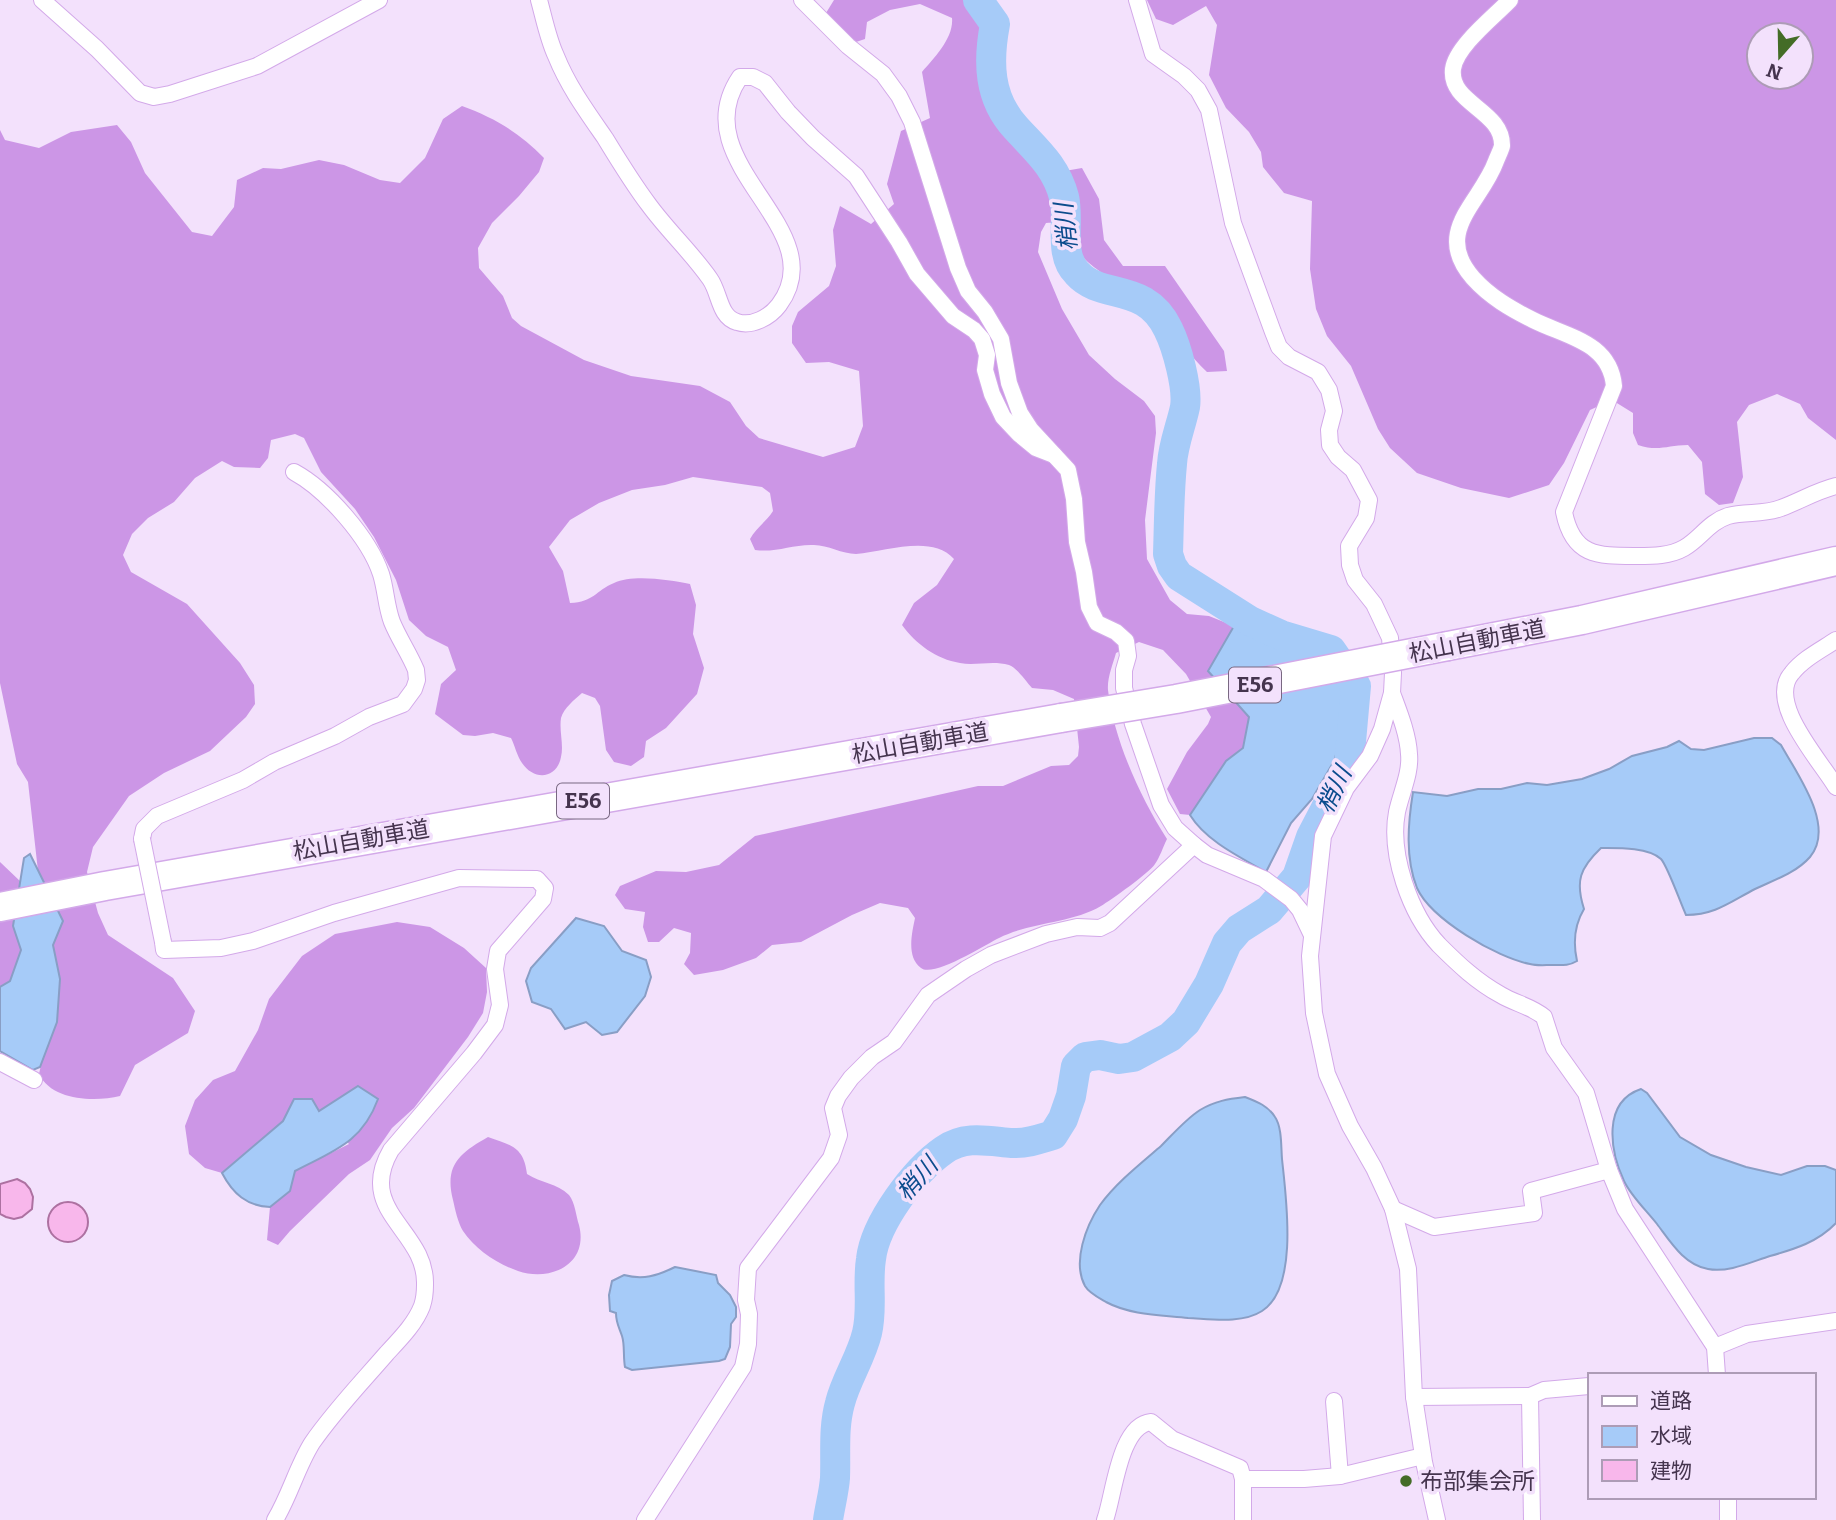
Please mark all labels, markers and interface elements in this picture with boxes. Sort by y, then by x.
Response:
north arrow [1745,21,1815,91]
text: N [1763,58,1785,85]
water label: 梢川 [1049,199,1082,252]
street label: 松山自動車道 [1407,614,1547,668]
road number: E56 [1229,668,1281,702]
street label: 松山自動車道 [850,717,990,769]
water label: 梢川 [1311,760,1358,818]
road number: E56 [557,784,609,818]
street label: 松山自動車道 [291,814,431,866]
water label: 梢川 [891,1150,945,1206]
legend [1588,1373,1815,1499]
text: 道路 [1650,1388,1692,1414]
text: 水域 [1650,1423,1692,1449]
text: 建物 [1650,1458,1692,1484]
place label: 布部集会所 [1420,1467,1535,1495]
marker: 布部集会所 [1398,1473,1414,1489]

